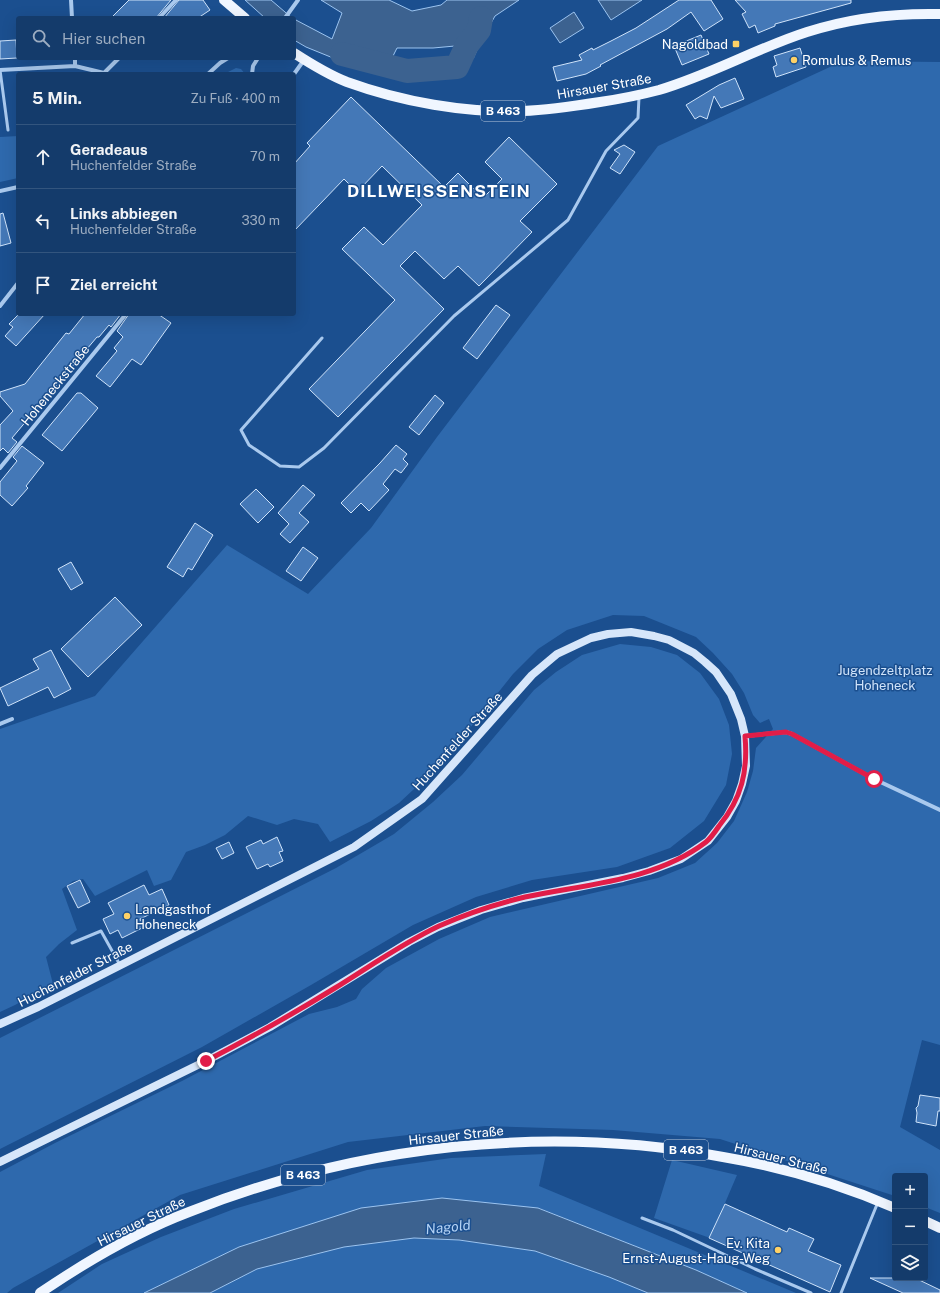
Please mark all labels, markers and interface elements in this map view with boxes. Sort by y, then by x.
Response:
search box [16,16,296,60]
icon: search [30,27,52,49]
text: Hier suchen [62,30,145,47]
place label: Nagoldbad [662,37,728,52]
marker: Nagoldbad [731,39,741,49]
place label: Romulus & Remus [802,53,911,68]
marker: Romulus & Remus [789,55,799,65]
street label: Hirsauer Straße [556,71,653,102]
text: 5 Min. [32,88,82,108]
text: Zu Fuß · 400 m [191,91,280,106]
road number: B 463 [481,101,525,121]
text: Geradeaus [70,141,148,158]
icon: ahead [32,146,54,168]
text: 70 m [250,149,280,164]
text: Huchenfelder Straße [70,158,197,173]
district label: DILLWEISSENSTEIN [347,181,531,201]
text: Links abbiegen [70,205,177,222]
icon: left [32,210,54,232]
text: 330 m [241,213,280,228]
text: Huchenfelder Straße [70,222,197,237]
icon: arrive [32,274,54,296]
text: Ziel erreicht [70,276,157,293]
street label: Hoheneckstraße [18,342,93,429]
park label: Jugendzeltplatz Hoheneck [838,663,932,693]
street label: Huchenfelder Straße [409,689,505,793]
route start [865,770,883,788]
place label: Landgasthof Hoheneck [135,902,211,932]
marker: Landgasthof Hoheneck [122,911,132,921]
street label: Huchenfelder Straße [15,939,135,1010]
route end [197,1052,215,1070]
street label: Hirsauer Straße [408,1123,504,1148]
road number: B 463 [664,1140,708,1160]
street label: Hirsauer Straße [733,1140,829,1177]
road number: B 463 [281,1165,325,1185]
map controls [892,1173,928,1281]
button: + [892,1173,928,1209]
street label: Hirsauer Straße [95,1194,188,1249]
button: − [892,1209,928,1245]
water label: Nagold [425,1217,471,1237]
place label: Ev. Kita Ernst-August-Haug-Weg [622,1236,770,1266]
marker: Ev. Kita Ernst-August-Haug-Weg [773,1245,783,1255]
button: layers [892,1245,928,1281]

